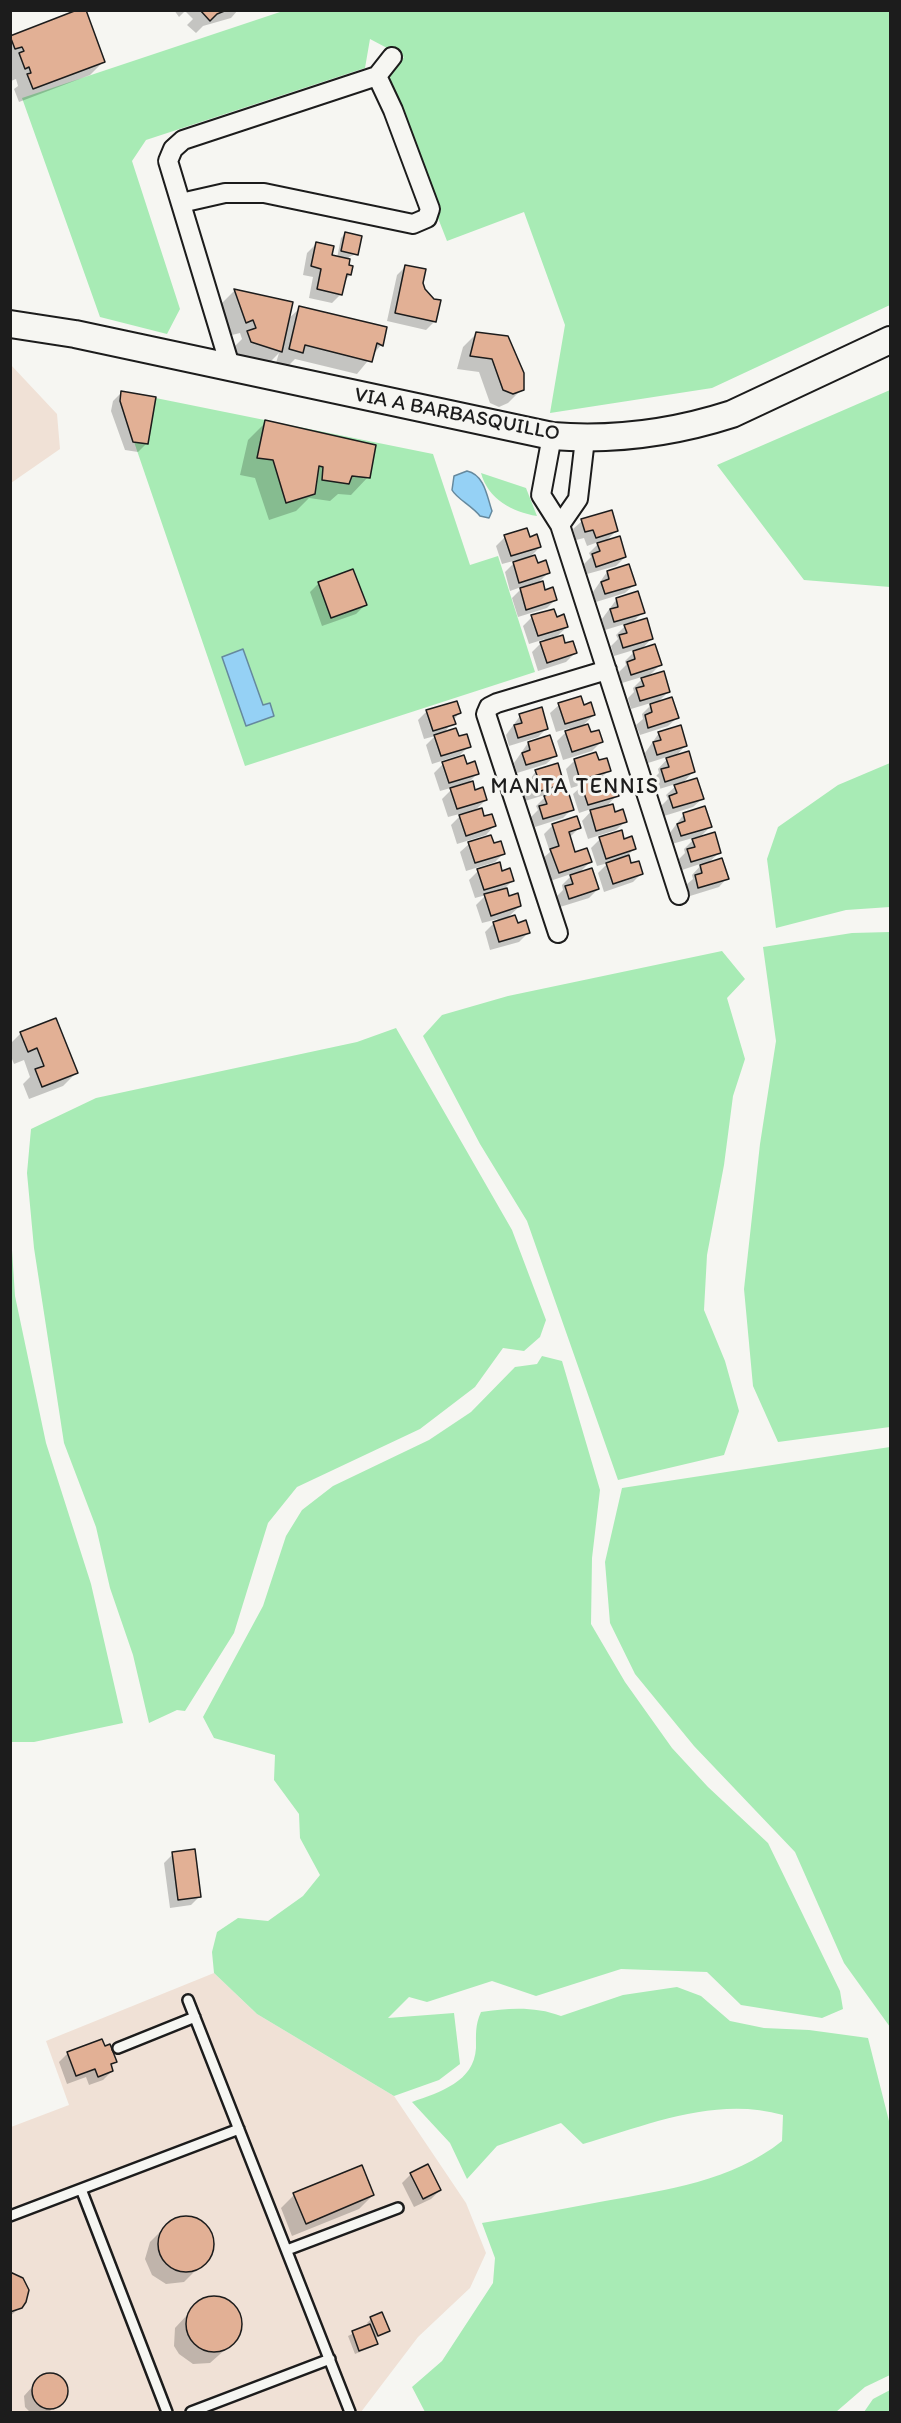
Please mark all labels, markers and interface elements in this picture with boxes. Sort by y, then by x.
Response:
street label: VIA A BARBASQUILLO [352,383,562,447]
district label: MANTA TENNIS [491,774,659,800]

